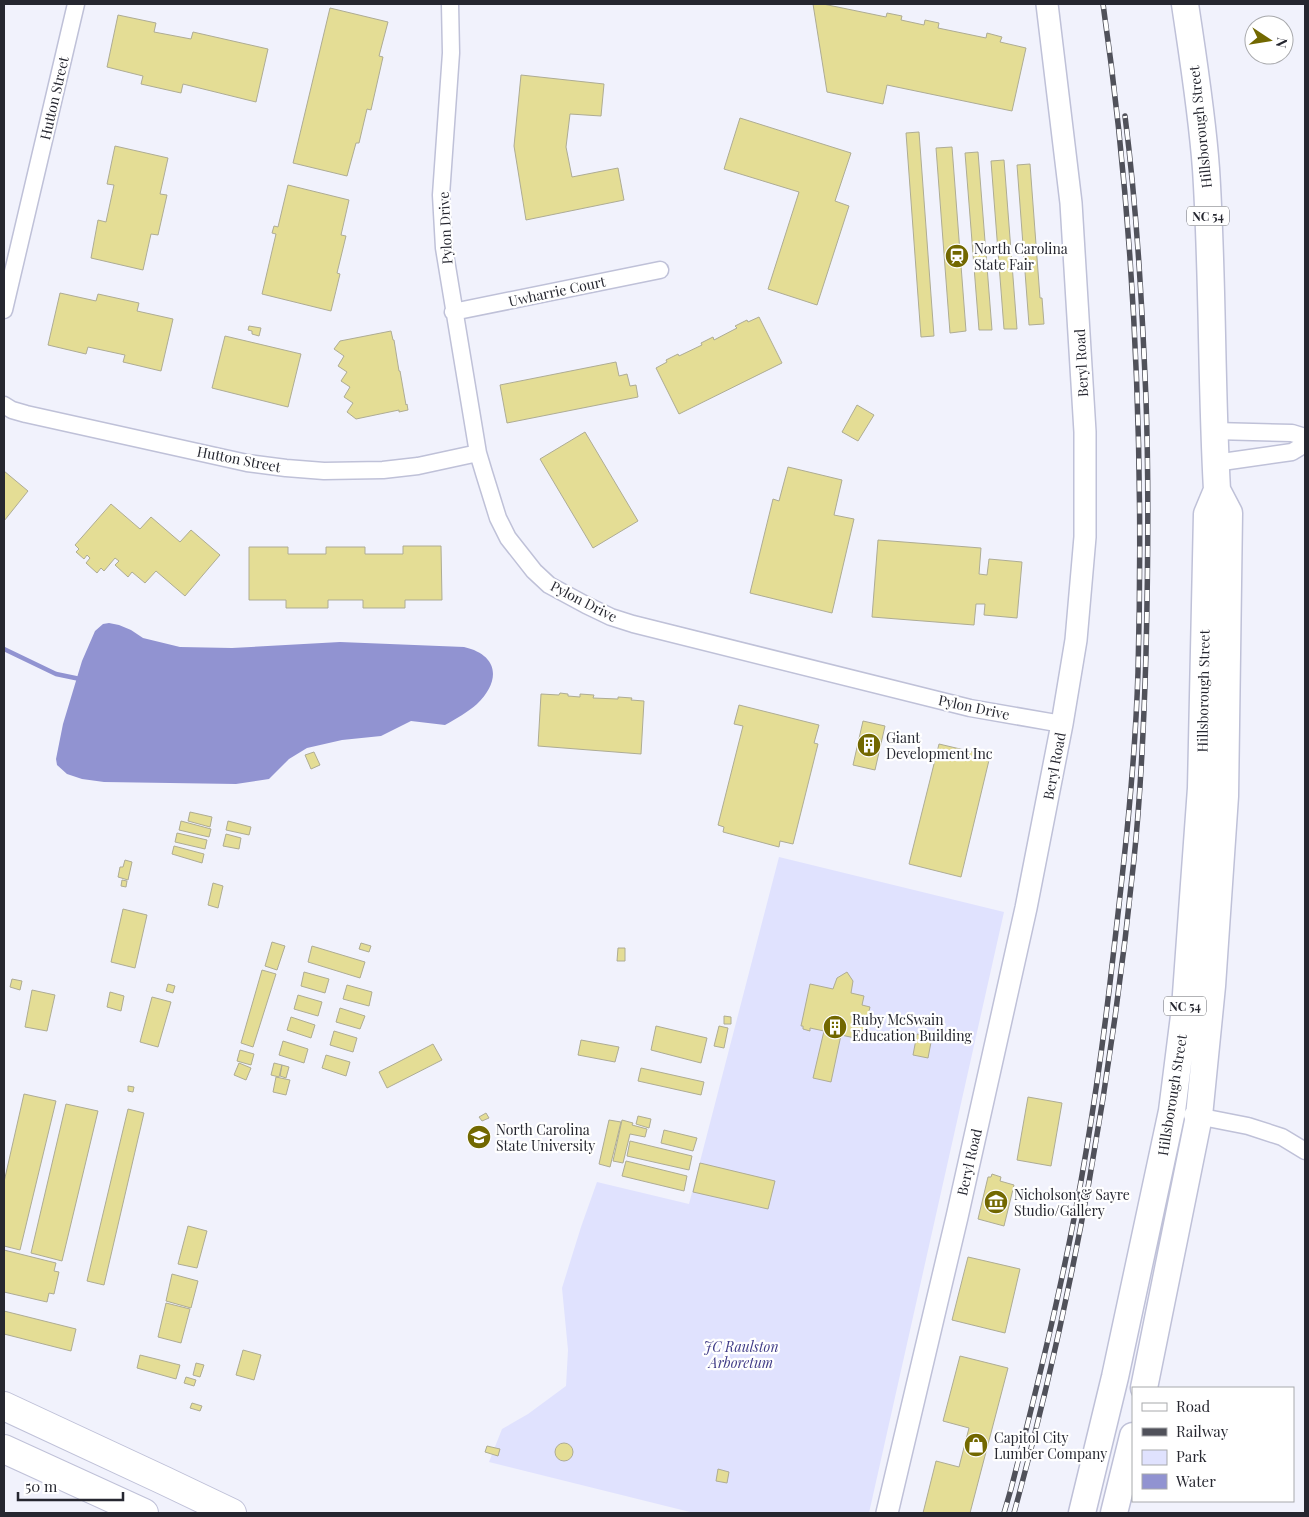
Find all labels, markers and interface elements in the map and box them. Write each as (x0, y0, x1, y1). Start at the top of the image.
north arrow (1244, 15, 1294, 65)
text: N (1272, 36, 1293, 50)
street label: Hutton Street (35, 53, 73, 142)
street label: Hillsborough Street (1184, 64, 1216, 189)
street label: Pylon Drive (434, 191, 456, 265)
road number: NC 54 (1187, 207, 1229, 226)
place label: North Carolina State Fair (974, 239, 1068, 274)
station icon: North Carolina State Fair (944, 243, 970, 269)
street label: Uwharrie Court (507, 271, 608, 311)
street label: Beryl Road (1070, 329, 1092, 397)
street label: Hutton Street (195, 442, 284, 477)
street label: Pylon Drive (547, 576, 621, 626)
street label: Hillsborough Street (1192, 628, 1214, 753)
street label: Pylon Drive (937, 690, 1011, 724)
place label: Giant Development Inc (886, 728, 993, 763)
street label: Beryl Road (1038, 731, 1070, 801)
building icon: Giant Development Inc (856, 732, 882, 758)
road number: NC 54 (1164, 996, 1206, 1016)
place label: Ruby McSwain Education Building (852, 1010, 972, 1045)
building icon: Ruby McSwain Education Building (822, 1014, 848, 1040)
street label: Hillsborough Street (1153, 1032, 1191, 1157)
place label: North Carolina State University (496, 1120, 595, 1155)
school or university icon: North Carolina State University (466, 1124, 492, 1150)
street label: Beryl Road (952, 1127, 986, 1197)
place label: Nicholson & Sayre Studio/Gallery (1014, 1185, 1130, 1220)
museum icon: Nicholson & Sayre Studio/Gallery (983, 1189, 1009, 1215)
park label: JC Raulston Arboretum (703, 1337, 779, 1372)
legend (1132, 1387, 1294, 1502)
text: Road (1176, 1396, 1210, 1416)
text: Railway (1176, 1421, 1229, 1441)
place label: Capitol City Lumber Company (994, 1428, 1107, 1463)
shop icon: Capitol City Lumber Company (963, 1432, 989, 1458)
text: Park (1176, 1446, 1208, 1466)
scale bar (18, 1470, 122, 1502)
text: Water (1175, 1471, 1216, 1491)
text: 50 m (25, 1476, 58, 1496)

